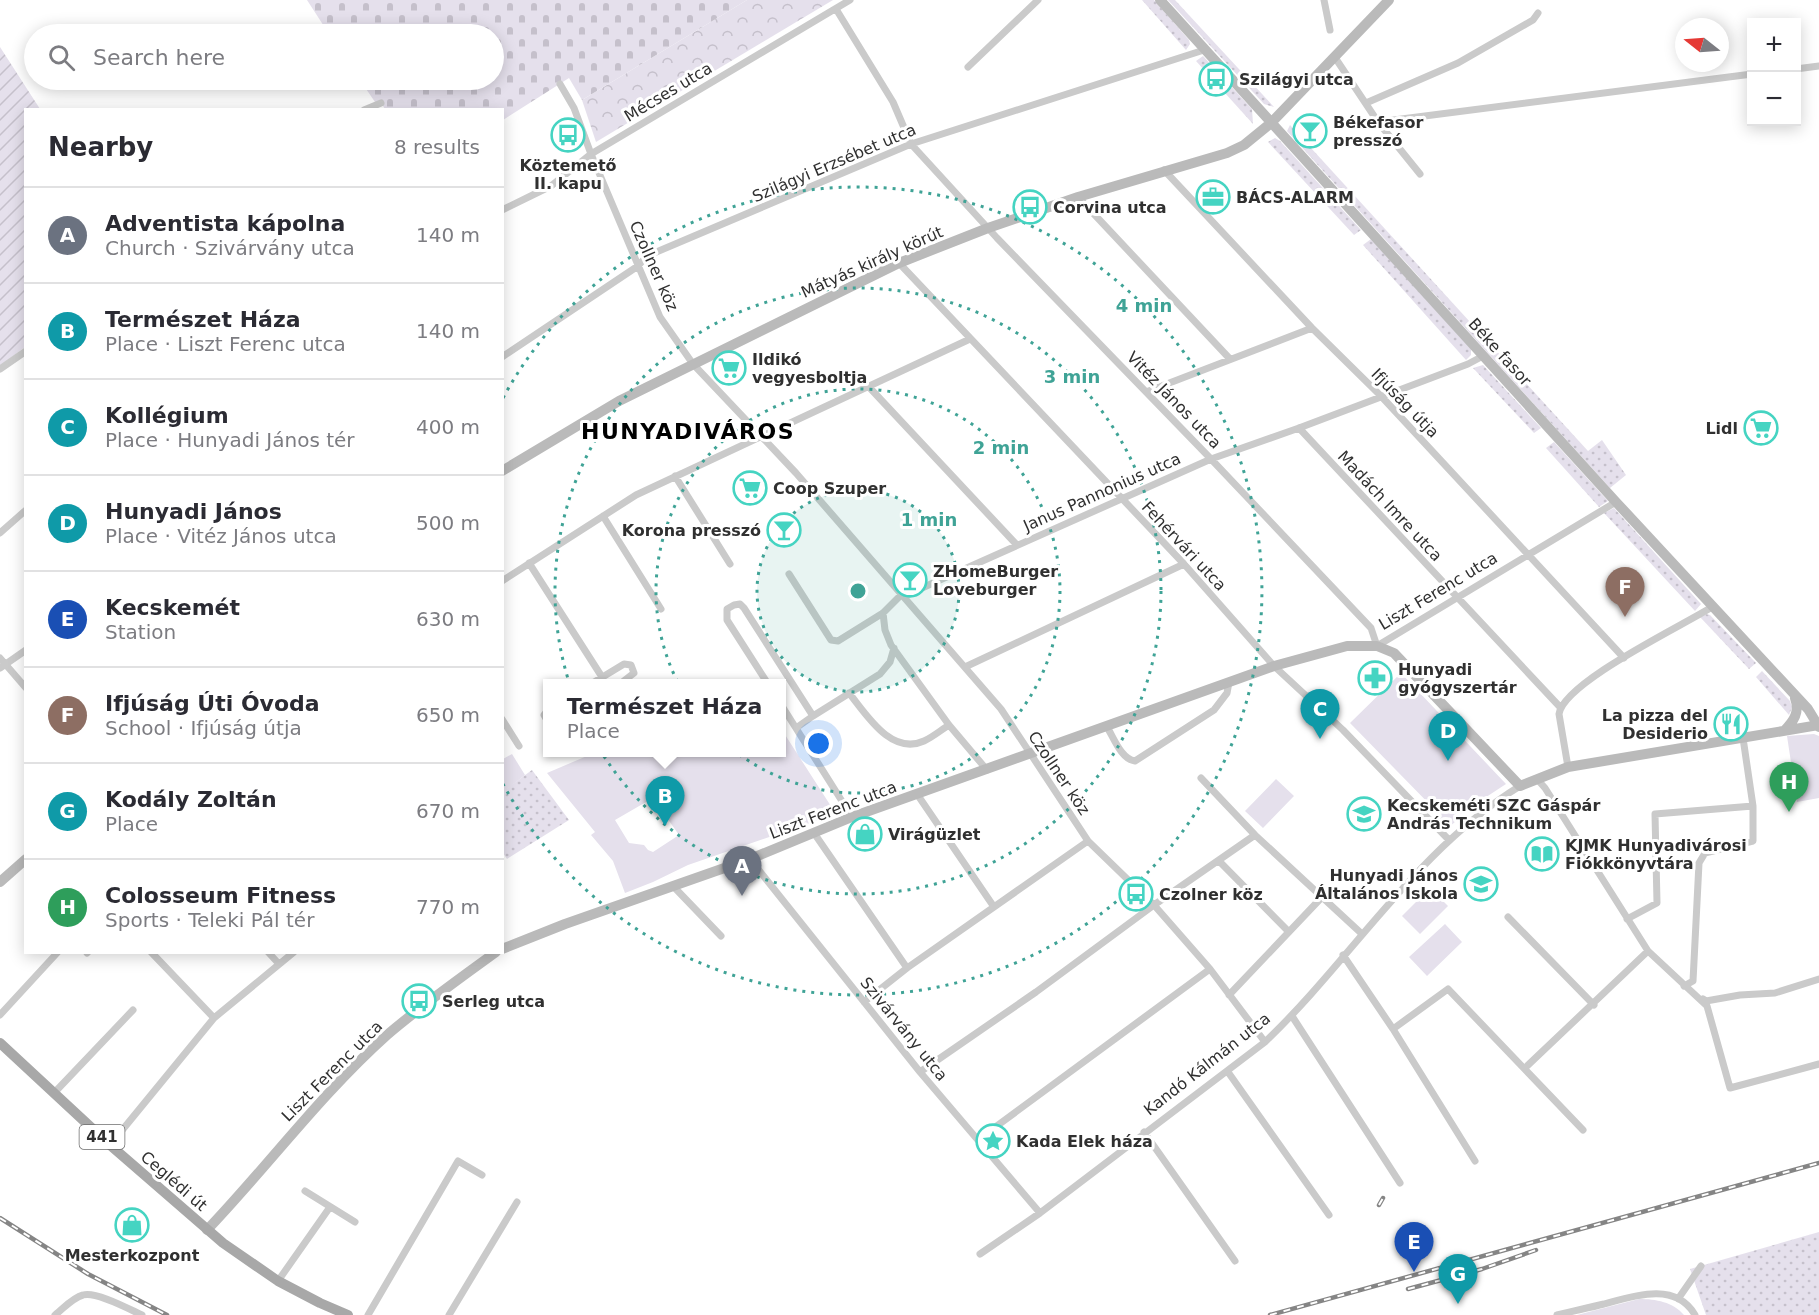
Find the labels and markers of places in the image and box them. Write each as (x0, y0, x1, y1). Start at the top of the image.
bus stop icon: Szilágyi utca (1198, 61, 1234, 97)
place label: Szilágyi utca (1239, 70, 1354, 89)
bar icon: Békefasor presszó (1292, 113, 1328, 149)
place label: Békefasor presszó (1333, 113, 1423, 150)
bus stop icon: Köztemető II. kapu (550, 117, 586, 153)
place label: Köztemető II. kapu (519, 156, 617, 193)
office icon: BÁCS-ALARM (1195, 179, 1231, 215)
place label: BÁCS-ALARM (1236, 188, 1354, 207)
bus stop icon: Corvina utca (1012, 189, 1048, 225)
place label: Corvina utca (1053, 198, 1167, 217)
supermarket icon: Ildikó vegyesboltja (711, 350, 747, 386)
place label: Ildikó vegyesboltja (752, 350, 867, 387)
supermarket icon: Lidl (1743, 410, 1779, 446)
place label: Lidl (1705, 419, 1738, 438)
supermarket icon: Coop Szuper (732, 470, 768, 506)
place label: Coop Szuper (773, 479, 886, 498)
bar icon: Korona presszó (766, 512, 802, 548)
place label: Korona presszó (622, 521, 761, 540)
bar icon: ZHomeBurger Loveburger (892, 562, 928, 598)
place label: ZHomeBurger Loveburger (933, 562, 1058, 599)
pin: F (1606, 568, 1644, 617)
centre of rings (848, 581, 868, 601)
pharmacy icon: Hunyadi gyógyszertár (1357, 660, 1393, 696)
place label: Hunyadi gyógyszertár (1398, 660, 1517, 697)
pin: C (1300, 690, 1340, 739)
place label: La pizza del Desiderio (1602, 706, 1708, 743)
restaurant icon: La pizza del Desiderio (1713, 706, 1749, 742)
pin: D (1428, 712, 1468, 761)
pin: H (1770, 762, 1808, 812)
pin: B (646, 776, 684, 826)
school or university icon: Kecskeméti SZC Gáspár András Technikum (1346, 796, 1382, 832)
place label: Kecskeméti SZC Gáspár András Technikum (1387, 796, 1600, 833)
shop icon: Virágüzlet (847, 816, 883, 852)
place label: Virágüzlet (888, 825, 981, 844)
library icon: KJMK Hunyadivárosi Fiókkönyvtára (1524, 836, 1560, 872)
place label: KJMK Hunyadivárosi Fiókkönyvtára (1565, 836, 1747, 873)
pin: A (722, 846, 762, 896)
place label: Hunyadi János Általános Iskola (1315, 866, 1458, 903)
school or university icon: Hunyadi János Általános Iskola (1463, 866, 1499, 902)
bus stop icon: Czolner köz (1118, 876, 1154, 912)
place label: Czolner köz (1159, 885, 1263, 904)
bus stop icon: Serleg utca (401, 983, 437, 1019)
place label: Serleg utca (442, 992, 545, 1011)
place icon: Kada Elek háza (975, 1123, 1011, 1159)
place label: Kada Elek háza (1016, 1132, 1153, 1151)
shop icon: Mesterkozpont (114, 1207, 150, 1243)
pin: E (1394, 1222, 1434, 1272)
place label: Mesterkozpont (65, 1246, 200, 1265)
pin: G (1438, 1254, 1478, 1304)

